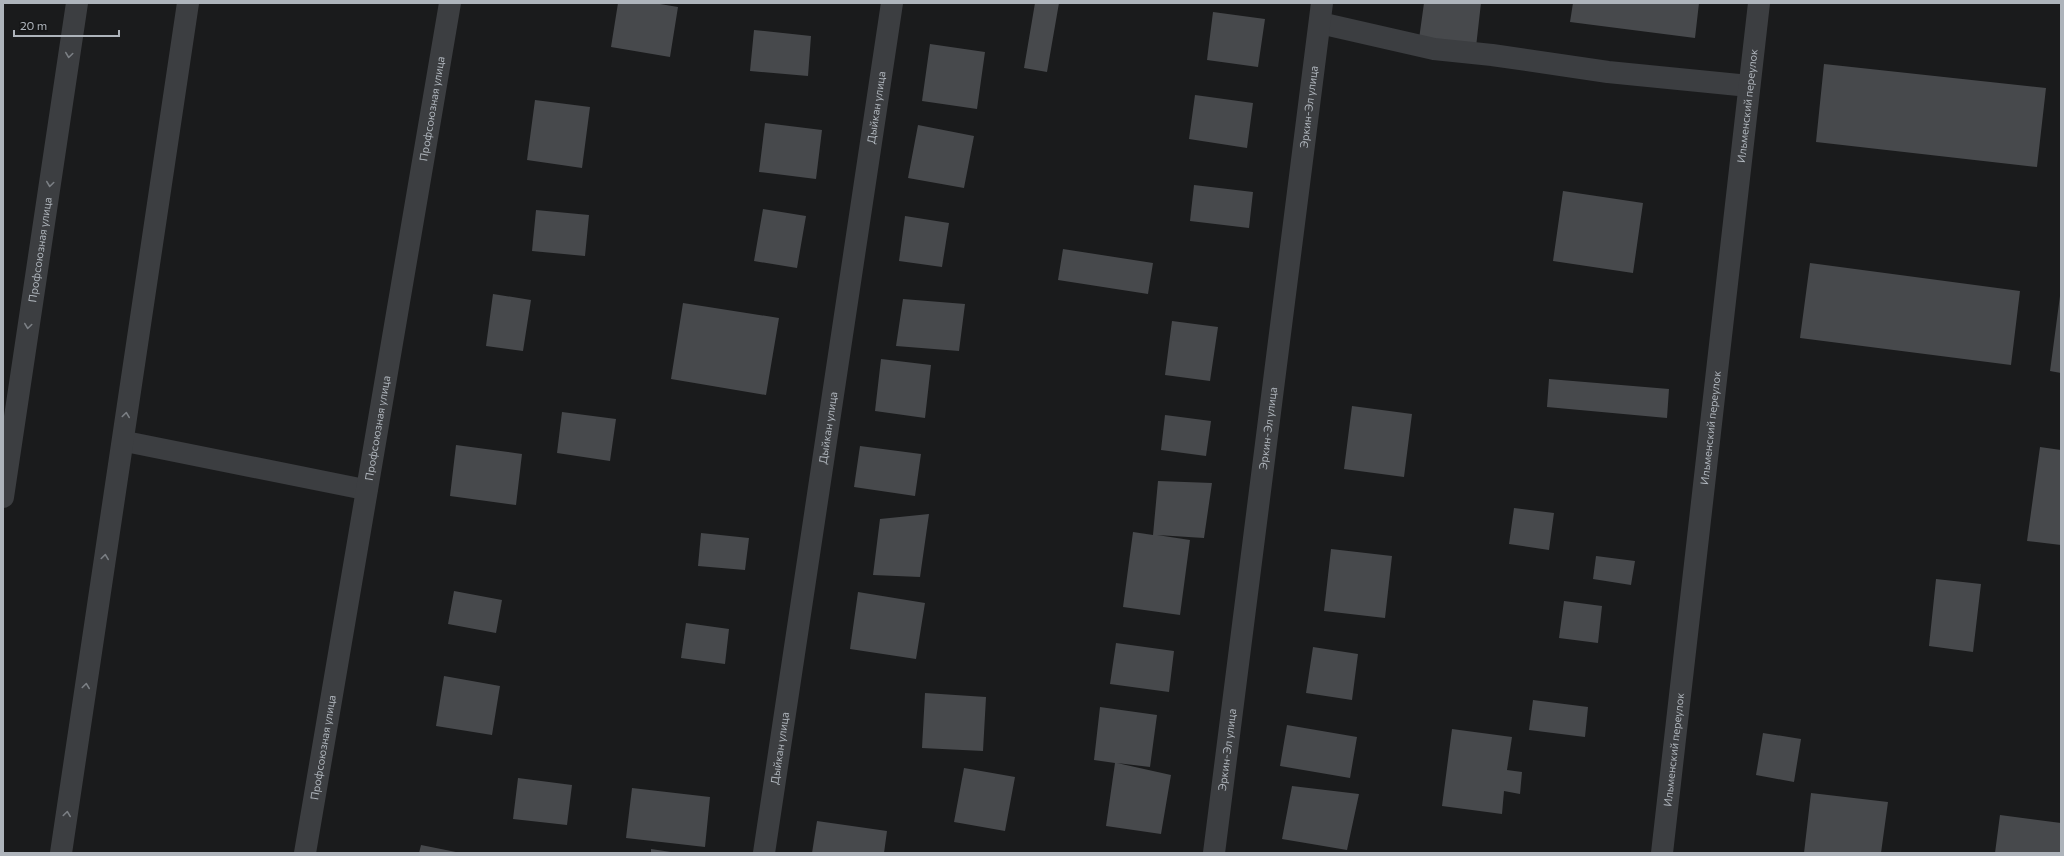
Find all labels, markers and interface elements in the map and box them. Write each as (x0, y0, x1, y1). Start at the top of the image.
scale bar (14, 12, 119, 38)
text: 20 m (20, 18, 47, 32)
street label: Ильменский переулок (1734, 48, 1760, 163)
one-way arrow (65, 52, 74, 58)
street label: Профсоюзная улица (416, 55, 447, 162)
street label: Эркин-Эл улица (1297, 65, 1320, 149)
street label: Дыйкан улица (864, 70, 888, 144)
one-way arrow (46, 181, 55, 187)
street label: Профсоюзная улица (25, 196, 54, 303)
one-way arrow (24, 323, 33, 330)
street label: Ильменский переулок (1697, 370, 1723, 485)
street label: Профсоюзная улица (362, 375, 392, 482)
street label: Эркин-Эл улица (1256, 386, 1279, 470)
street label: Дыйкан улица (816, 391, 839, 465)
one-way arrow (121, 412, 130, 418)
one-way arrow (100, 554, 109, 560)
one-way arrow (81, 683, 90, 689)
street label: Ильменский переулок (1660, 692, 1686, 807)
street label: Профсоюзная улица (307, 694, 338, 801)
street label: Эркин-Эл улица (1215, 708, 1238, 792)
street label: Дыйкан улица (767, 711, 791, 785)
one-way arrow (62, 811, 71, 817)

